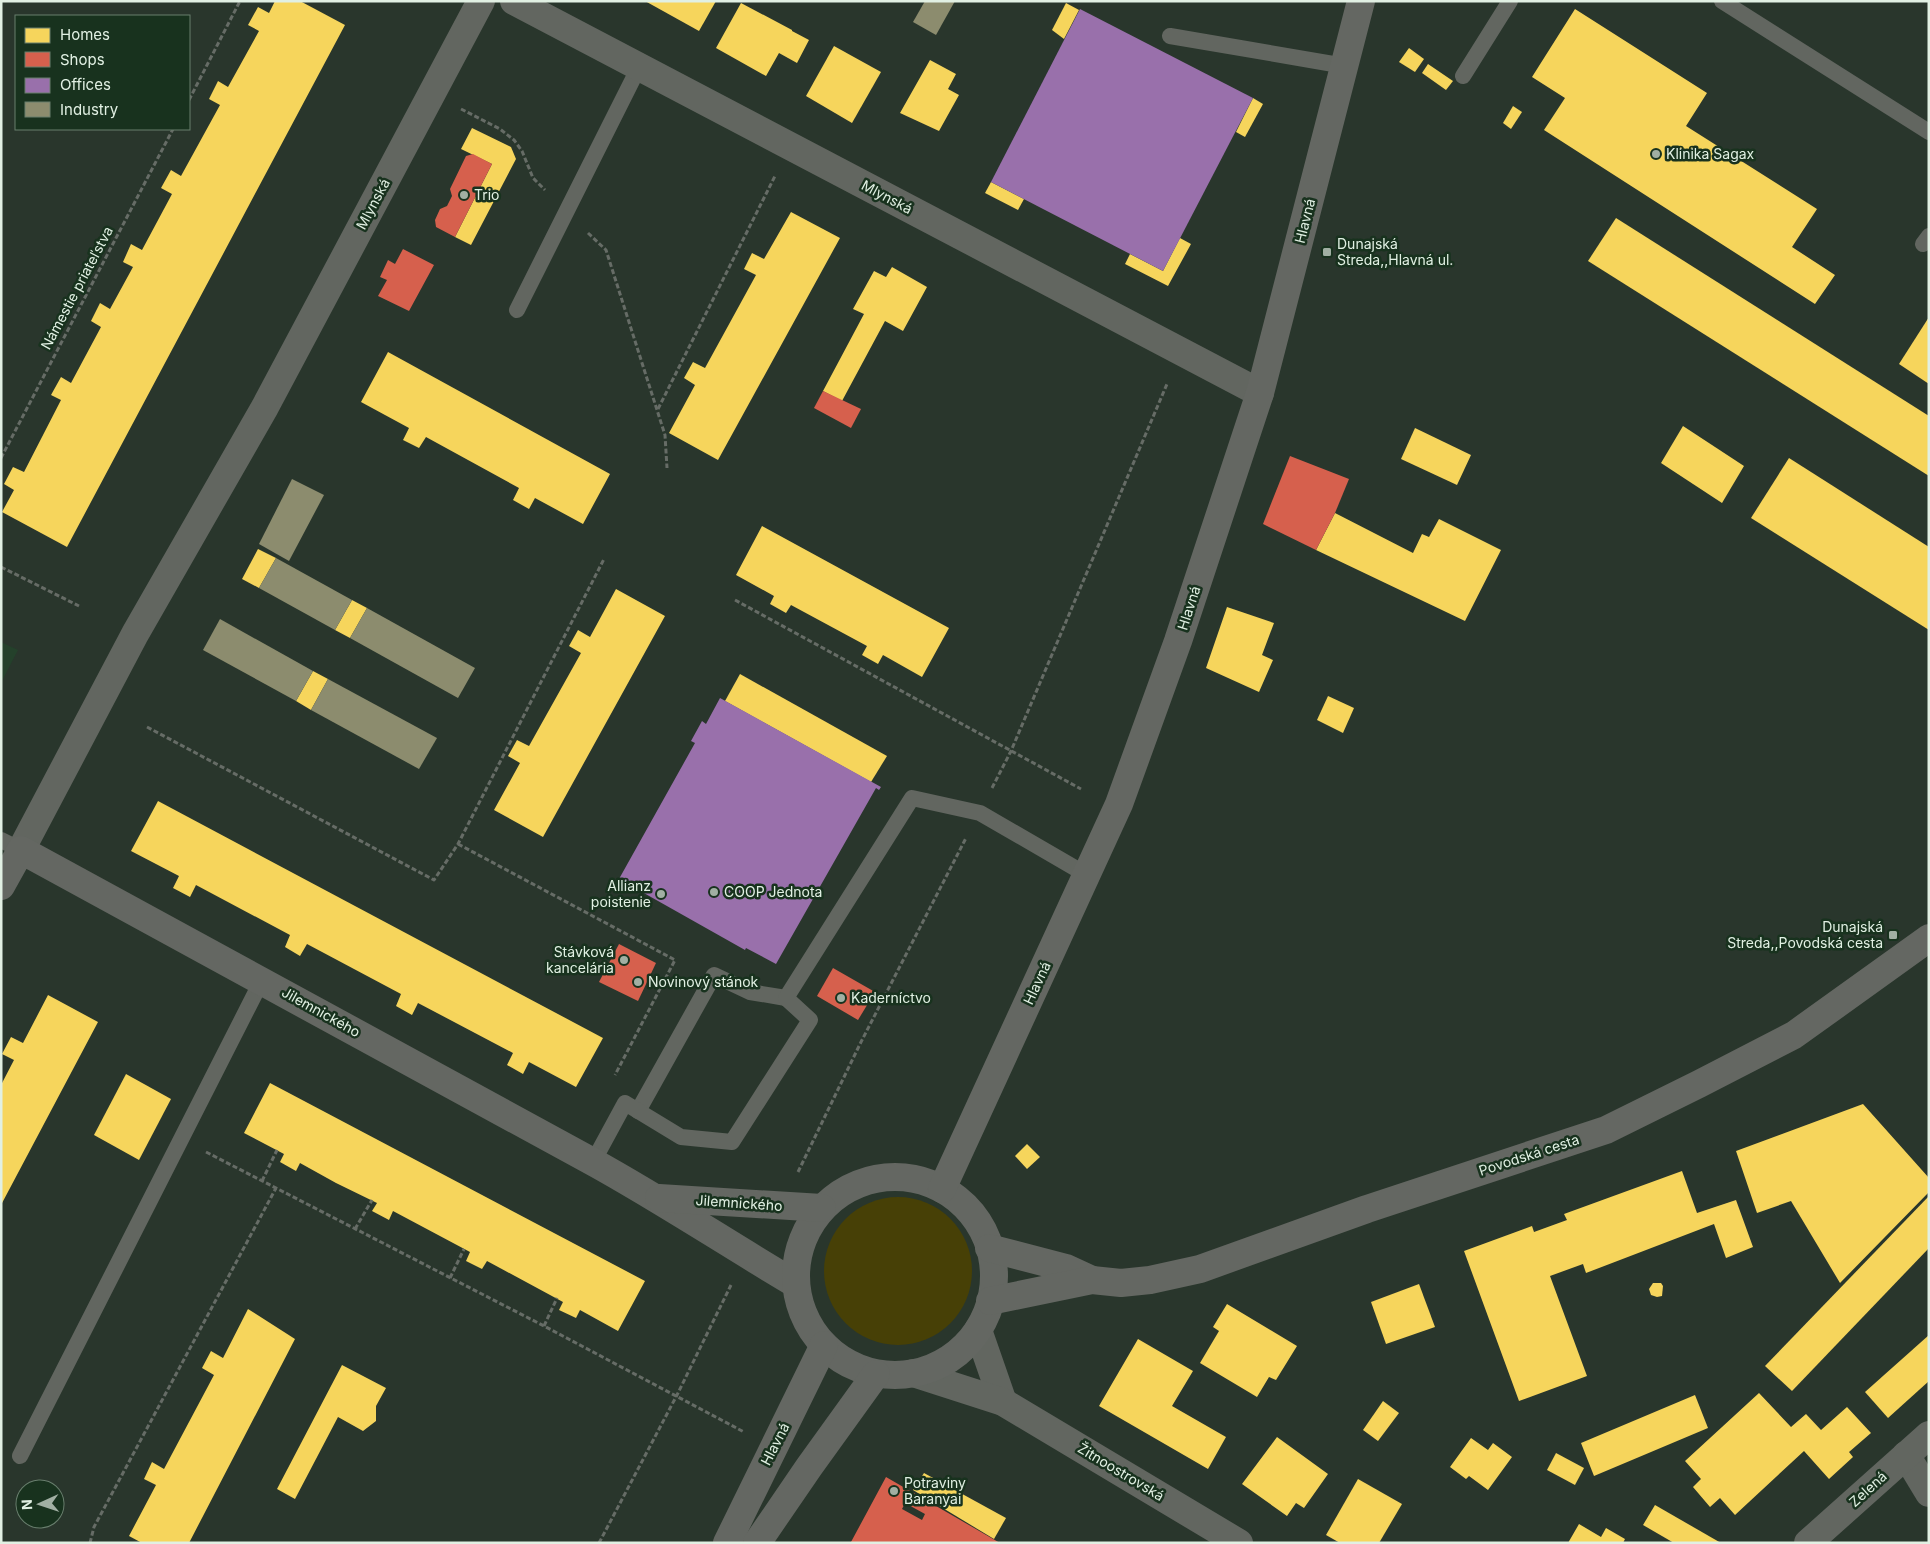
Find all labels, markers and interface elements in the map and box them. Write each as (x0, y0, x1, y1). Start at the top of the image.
legend (15, 15, 190, 130)
text: Homes (60, 25, 110, 44)
text: Shops (60, 50, 105, 69)
text: Offices (60, 75, 111, 94)
text: Industry (60, 100, 119, 119)
place label: Klinika Sagax (1666, 145, 1755, 162)
marker: Klinika Sagax (1650, 148, 1662, 160)
street label: Mlynská (352, 175, 393, 232)
street label: Mlynská (859, 176, 916, 217)
place label: Trio (474, 186, 500, 203)
marker: Trio (458, 189, 470, 201)
street label: Hlavná (1291, 197, 1318, 245)
street label: Námestie priateľstva (37, 223, 116, 352)
place label: Dunajská Streda,,Hlavná ul. (1337, 235, 1453, 268)
marker: Dunajská Streda,,Hlavná ul. (1321, 246, 1333, 258)
street label: Hlavná (1173, 584, 1204, 632)
place label: Allianz poistenie (591, 877, 651, 910)
place label: COOP Jednota (724, 883, 822, 900)
marker: COOP Jednota (708, 886, 720, 898)
marker: Allianz poistenie (655, 888, 667, 900)
place label: Dunajská Streda,,Povodská cesta (1727, 918, 1883, 951)
marker: Dunajská Streda,,Povodská cesta (1887, 929, 1899, 941)
place label: Stávková kancelária (546, 943, 614, 976)
marker: Stávková kancelária (618, 954, 630, 966)
street label: Hlavná (1019, 959, 1054, 1007)
place label: Novinový stánok (648, 973, 759, 990)
marker: Novinový stánok (632, 976, 644, 988)
street label: Jilemnického (279, 983, 363, 1040)
place label: Kaderníctvo (851, 989, 931, 1006)
marker: Kaderníctvo (835, 992, 847, 1004)
street label: Povodská cesta (1477, 1130, 1581, 1179)
street label: Jilemnického (695, 1191, 783, 1214)
street label: Hlavná (757, 1420, 792, 1468)
street label: Žitnoostrovská (1075, 1439, 1168, 1504)
street label: Zelená (1845, 1467, 1890, 1510)
place label: Potraviny Baranyai (904, 1474, 966, 1507)
north arrow (15, 1479, 65, 1529)
marker: Potraviny Baranyai (888, 1485, 900, 1497)
text: N (18, 1499, 35, 1510)

